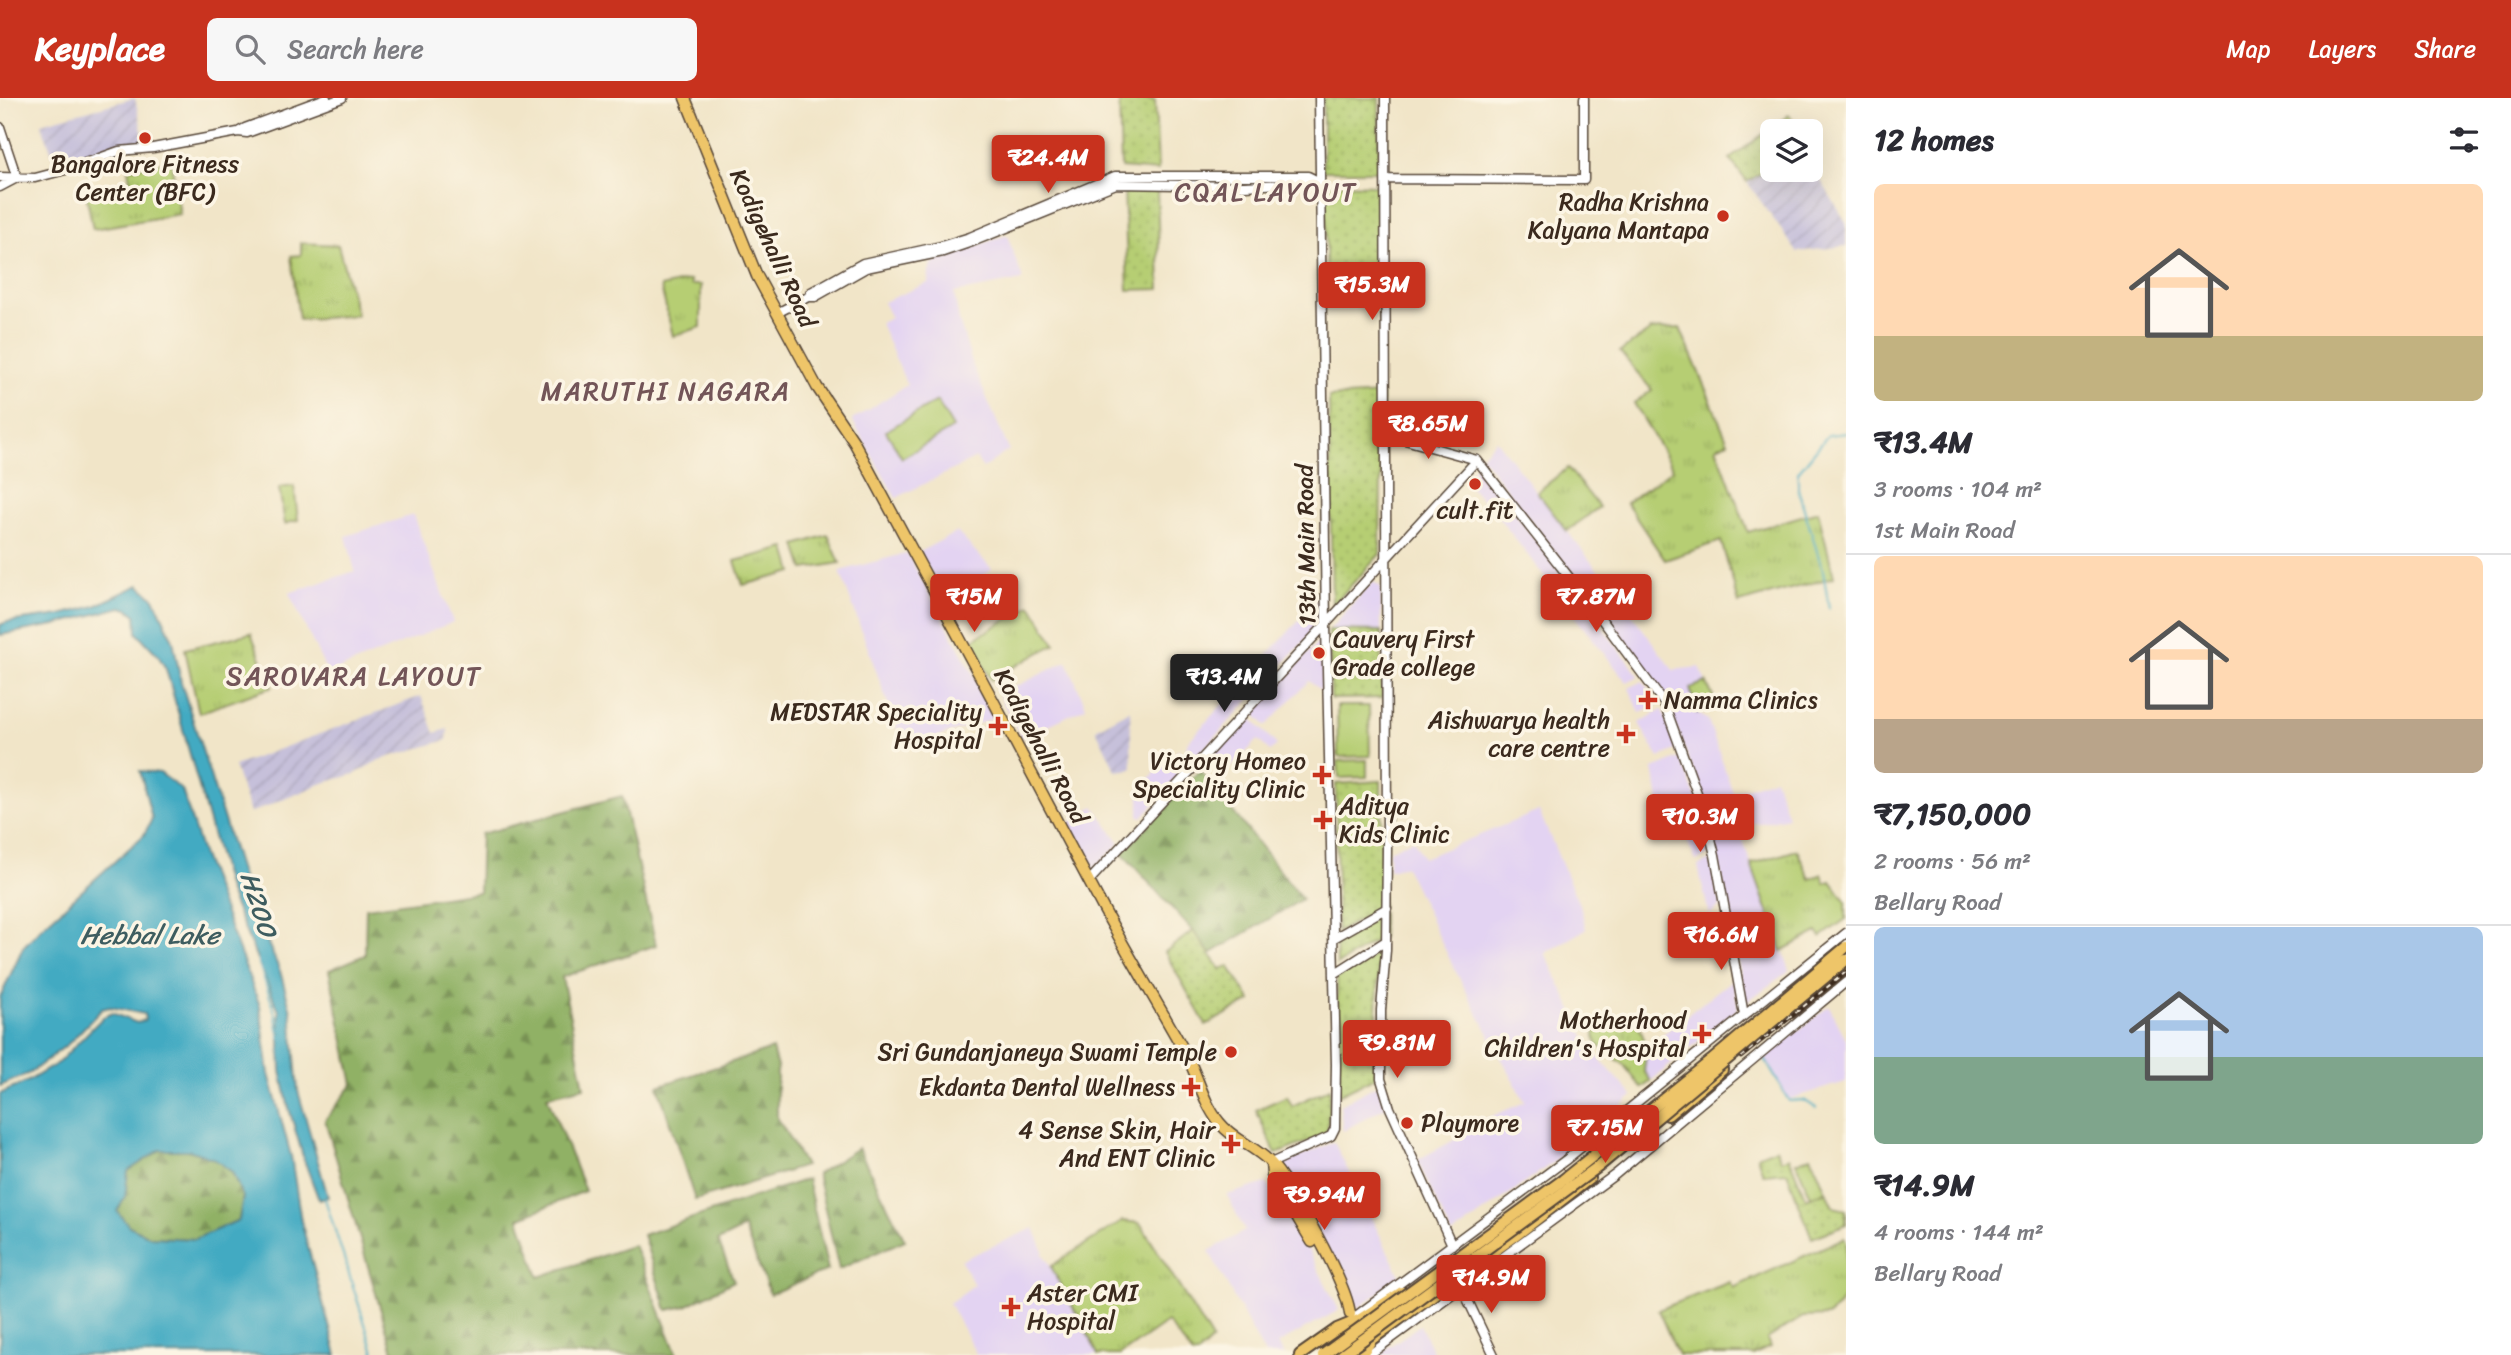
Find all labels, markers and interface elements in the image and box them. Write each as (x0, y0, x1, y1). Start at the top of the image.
search box (207, 18, 697, 81)
text: Keyplace (35, 20, 165, 78)
text: Search here (287, 26, 424, 72)
text: Map (2226, 28, 2271, 70)
text: Layers (2309, 28, 2376, 70)
text: Share (2414, 28, 2476, 70)
icon: search (231, 30, 269, 68)
text: 12 homes (1874, 113, 1994, 167)
map controls (1760, 119, 1823, 182)
button: layers (1760, 119, 1823, 182)
icon: filters (2445, 121, 2483, 159)
marker: Bangalore Fitness Center (BFC) (137, 130, 153, 146)
pin: ₹24.4M (991, 136, 1105, 195)
text: ₹24.4M (1008, 137, 1088, 178)
place label: Bangalore Fitness Center (BFC) (51, 143, 239, 213)
street label: Kodigehalli Road (718, 161, 829, 336)
district label: CQAL LAYOUT (1175, 169, 1357, 215)
place label: Radha Krishna Kalyana Mantapa (1528, 181, 1709, 251)
marker: Radha Krishna Kalyana Mantapa (1715, 208, 1731, 224)
icon: home (2116, 230, 2242, 356)
pin: ₹15.3M (1315, 262, 1429, 322)
text: ₹15.3M (1334, 264, 1410, 305)
district label: MARUTHI NAGARA (541, 368, 791, 414)
pin: ₹8.65M (1371, 402, 1485, 461)
text: ₹8.65M (1388, 403, 1468, 444)
text: ₹13.4M (1874, 415, 1972, 469)
street label: 13th Main Road (1284, 462, 1328, 626)
text: 3 rooms · 104 m² (1874, 469, 2042, 510)
marker: cult.fit (1467, 476, 1483, 492)
place label: cult.fit (1437, 489, 1513, 531)
text: 1st Main Road (1874, 510, 2015, 551)
pin: ₹15M (933, 574, 1015, 634)
pin: ₹7.87M (1539, 574, 1653, 634)
text: ₹15M (946, 576, 1002, 617)
text: ₹7.87M (1557, 576, 1635, 617)
icon: home (2116, 602, 2242, 728)
place label: Cauvery First Grade college (1333, 618, 1476, 688)
marker: Cauvery First Grade college (1311, 645, 1327, 661)
district label: SAROVARA LAYOUT (226, 653, 482, 699)
pin: ₹13.4M (1167, 654, 1281, 714)
text: ₹13.4M (1186, 656, 1262, 697)
street label: Kodigehalli Road (982, 660, 1101, 833)
place label: Namma Clinics (1664, 679, 1818, 721)
marker: Namma Clinics (1638, 690, 1658, 710)
place label: MEDSTAR Speciality Hospital (770, 691, 983, 761)
place label: Aishwarya health care centre (1427, 699, 1610, 769)
marker: MEDSTAR Speciality Hospital (988, 716, 1008, 736)
marker: Aishwarya health care centre (1616, 724, 1636, 744)
place label: Victory Homeo Speciality Clinic (1133, 740, 1306, 810)
marker: Victory Homeo Speciality Clinic (1312, 765, 1332, 785)
place label: Aditya Kids Clinic (1338, 785, 1450, 855)
text: ₹7,150,000 (1874, 787, 2031, 841)
pin: ₹10.3M (1643, 794, 1757, 854)
text: ₹10.3M (1662, 796, 1738, 837)
marker: Aditya Kids Clinic (1313, 810, 1333, 830)
text: 2 rooms · 56 m² (1874, 841, 2031, 882)
water label: H200 (227, 865, 292, 945)
text: Bellary Road (1874, 882, 2001, 923)
water label: Hebbal Lake (80, 912, 222, 958)
pin: ₹16.6M (1664, 912, 1778, 972)
text: ₹16.6M (1684, 914, 1758, 955)
icon: home (2116, 973, 2242, 1099)
place label: Motherhood Children's Hospital (1484, 999, 1687, 1069)
pin: ₹9.81M (1340, 1020, 1454, 1080)
text: ₹9.81M (1359, 1022, 1435, 1063)
marker: Motherhood Children's Hospital (1692, 1024, 1712, 1044)
place label: Sri Gundanjaneya Swami Temple (877, 1031, 1217, 1073)
marker: Sri Gundanjaneya Swami Temple (1223, 1044, 1239, 1060)
place label: Ekdanta Dental Wellness (919, 1066, 1175, 1108)
marker: Ekdanta Dental Wellness (1181, 1077, 1201, 1097)
place label: Playmore (1421, 1102, 1519, 1144)
pin: ₹7.15M (1548, 1105, 1662, 1165)
text: ₹7.15M (1567, 1107, 1643, 1148)
place label: 4 Sense Skin, Hair And ENT Clinic (1018, 1109, 1217, 1179)
marker: Playmore (1399, 1115, 1415, 1131)
marker: 4 Sense Skin, Hair And ENT Clinic (1221, 1134, 1241, 1154)
text: ₹14.9M (1874, 1158, 1974, 1212)
pin: ₹9.94M (1267, 1172, 1381, 1232)
text: ₹9.94M (1283, 1174, 1365, 1215)
text: 4 rooms · 144 m² (1874, 1212, 2044, 1253)
text: Bellary Road (1874, 1253, 2001, 1294)
pin: ₹14.9M (1434, 1256, 1548, 1315)
text: ₹14.9M (1453, 1257, 1529, 1298)
place label: Aster CMI Hospital (1026, 1272, 1139, 1342)
marker: Aster CMI Hospital (1001, 1297, 1021, 1317)

